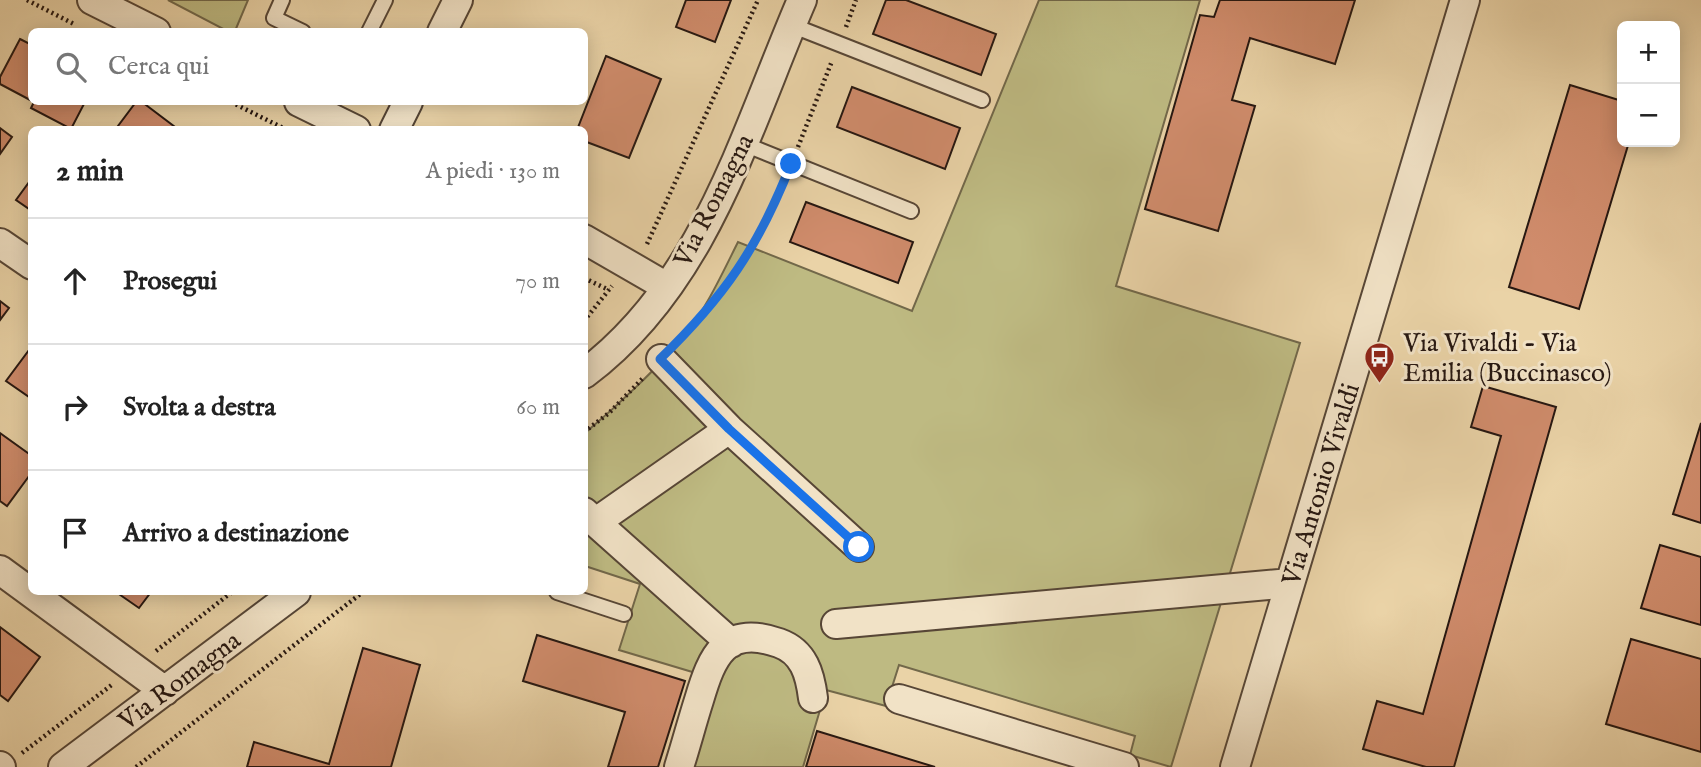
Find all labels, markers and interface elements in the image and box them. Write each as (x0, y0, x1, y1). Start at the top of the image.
map controls (1617, 21, 1680, 147)
button: + (1617, 21, 1680, 84)
search box (28, 28, 588, 105)
icon: search (52, 48, 90, 86)
text: Cerca qui (108, 50, 209, 83)
button: − (1617, 84, 1680, 147)
street label: Via Romagna (666, 128, 762, 274)
route end (775, 148, 806, 179)
text: 2 min (56, 153, 124, 191)
text: A piedi · 130 m (426, 157, 560, 186)
icon: ahead (56, 262, 94, 300)
text: Prosegui (123, 265, 217, 298)
text: 70 m (515, 267, 560, 296)
place label: Via Vivaldi - Via Emilia (Buccinasco) (1402, 327, 1612, 390)
bus stop icon: Via Vivaldi - Via Emilia (Buccinasco) (1363, 340, 1397, 384)
street label: Via Antonio Vivaldi (1275, 379, 1368, 590)
icon: right (56, 388, 94, 426)
text: Svolta a destra (123, 391, 276, 424)
text: 60 m (516, 393, 560, 422)
icon: arrive (56, 514, 94, 552)
text: Arrivo a destinazione (123, 517, 349, 550)
route start (843, 531, 874, 562)
street label: Via Romagna (111, 624, 248, 739)

